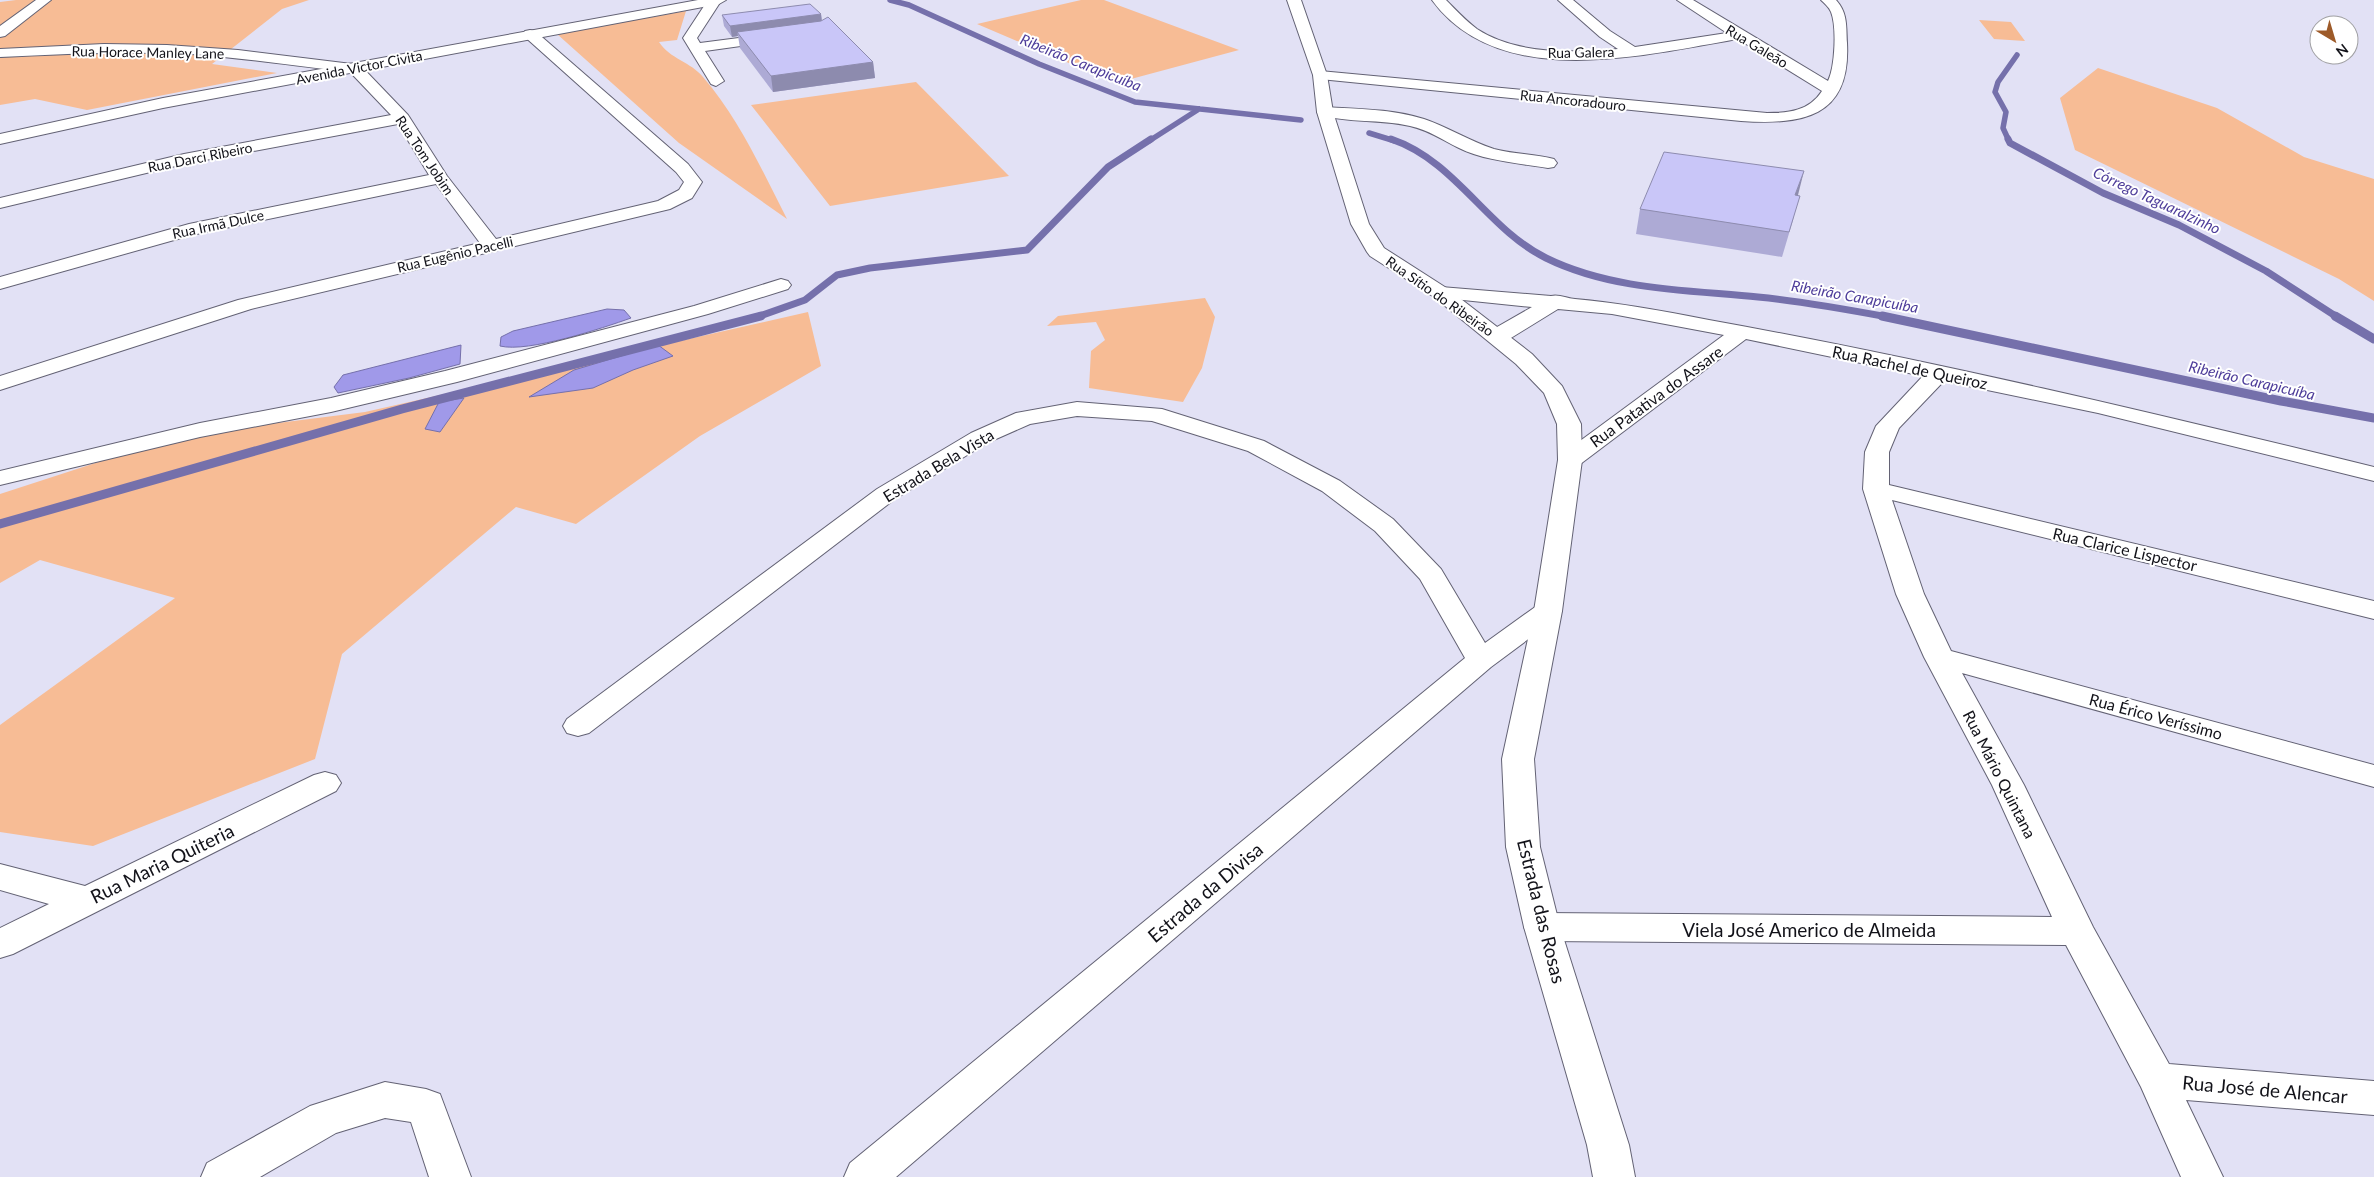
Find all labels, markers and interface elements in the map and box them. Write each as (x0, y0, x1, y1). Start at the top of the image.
north arrow (2309, 15, 2359, 65)
street label: Rua Galeão (1723, 21, 1791, 71)
water label: Ribeirão Carapicuíba (1018, 30, 1144, 95)
text: N (2333, 41, 2352, 61)
street label: Rua Horace Manley Lane (72, 42, 224, 62)
street label: Rua Galera (1548, 43, 1614, 61)
street label: Avenida Victor Civita (294, 46, 424, 88)
street label: Rua Ancoradouro (1519, 86, 1627, 114)
street label: Rua Tom Jobim (392, 112, 458, 198)
street label: Rua Darci Ribeiro (146, 139, 254, 175)
water label: Córrego Taguaralzinho (2091, 163, 2224, 237)
street label: Rua Irmã Dulce (171, 206, 265, 242)
street label: Rua Eugênio Pacelli (395, 232, 515, 276)
street label: Rua Sítio do Ribeirão (1383, 252, 1497, 340)
water label: Ribeirão Carapicuíba (1790, 276, 1920, 316)
street label: Rua Patativa do Assare (1586, 341, 1726, 451)
street label: Rua Rachel de Queiroz (1831, 341, 1989, 393)
water label: Ribeirão Carapicuíba (2187, 357, 2317, 403)
street label: Estrada Bela Vista (879, 425, 997, 505)
street label: Rua Clarice Lispector (2051, 523, 2199, 575)
street label: Rua Érico Veríssimo (2087, 689, 2225, 743)
street label: Rua Mário Quintana (1960, 707, 2040, 841)
street label: Rua Maria Quiteria (86, 818, 238, 908)
street label: Estrada das Rosas (1513, 836, 1571, 986)
street label: Estrada da Divisa (1143, 837, 1267, 947)
street label: Viela José Americo de Almeida (1682, 918, 1936, 941)
street label: Rua José de Alencar (2181, 1070, 2349, 1108)

